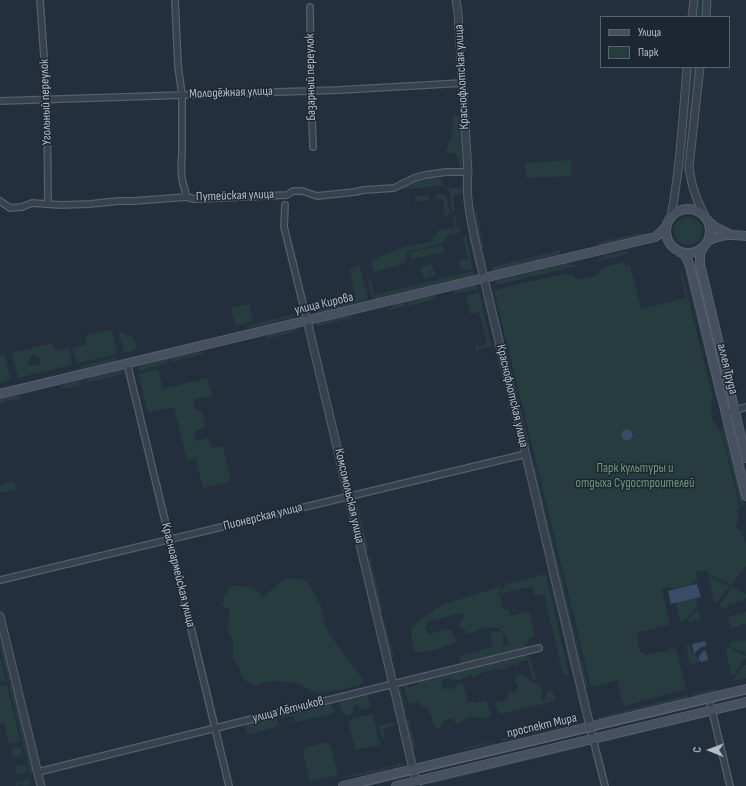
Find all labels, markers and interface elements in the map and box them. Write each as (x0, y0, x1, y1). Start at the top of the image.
legend (600, 16, 730, 68)
street label: Краснофлотская улица (451, 24, 473, 130)
text: Улица (638, 25, 661, 40)
street label: Базарный переулок (302, 33, 320, 121)
text: Парк (638, 45, 658, 60)
street label: Угольный переулок (37, 59, 55, 145)
street label: Молодёжная улица (189, 84, 273, 102)
street label: Путейская улица (196, 187, 274, 205)
street label: улица Кирова (293, 290, 355, 318)
street label: аллея Труда (713, 342, 741, 396)
street label: Краснофлотская улица (493, 343, 531, 449)
street label: Комсомольская улица (331, 447, 367, 545)
park label: Парк культуры и отдыха Судостроителей (576, 461, 694, 492)
street label: Пионерская улица (222, 500, 304, 534)
street label: Красноармейская улица (157, 521, 199, 629)
street label: улица Лётчиков (251, 694, 325, 726)
street label: проспект Мира (506, 710, 578, 742)
north arrow (690, 730, 730, 770)
text: С (691, 747, 704, 753)

